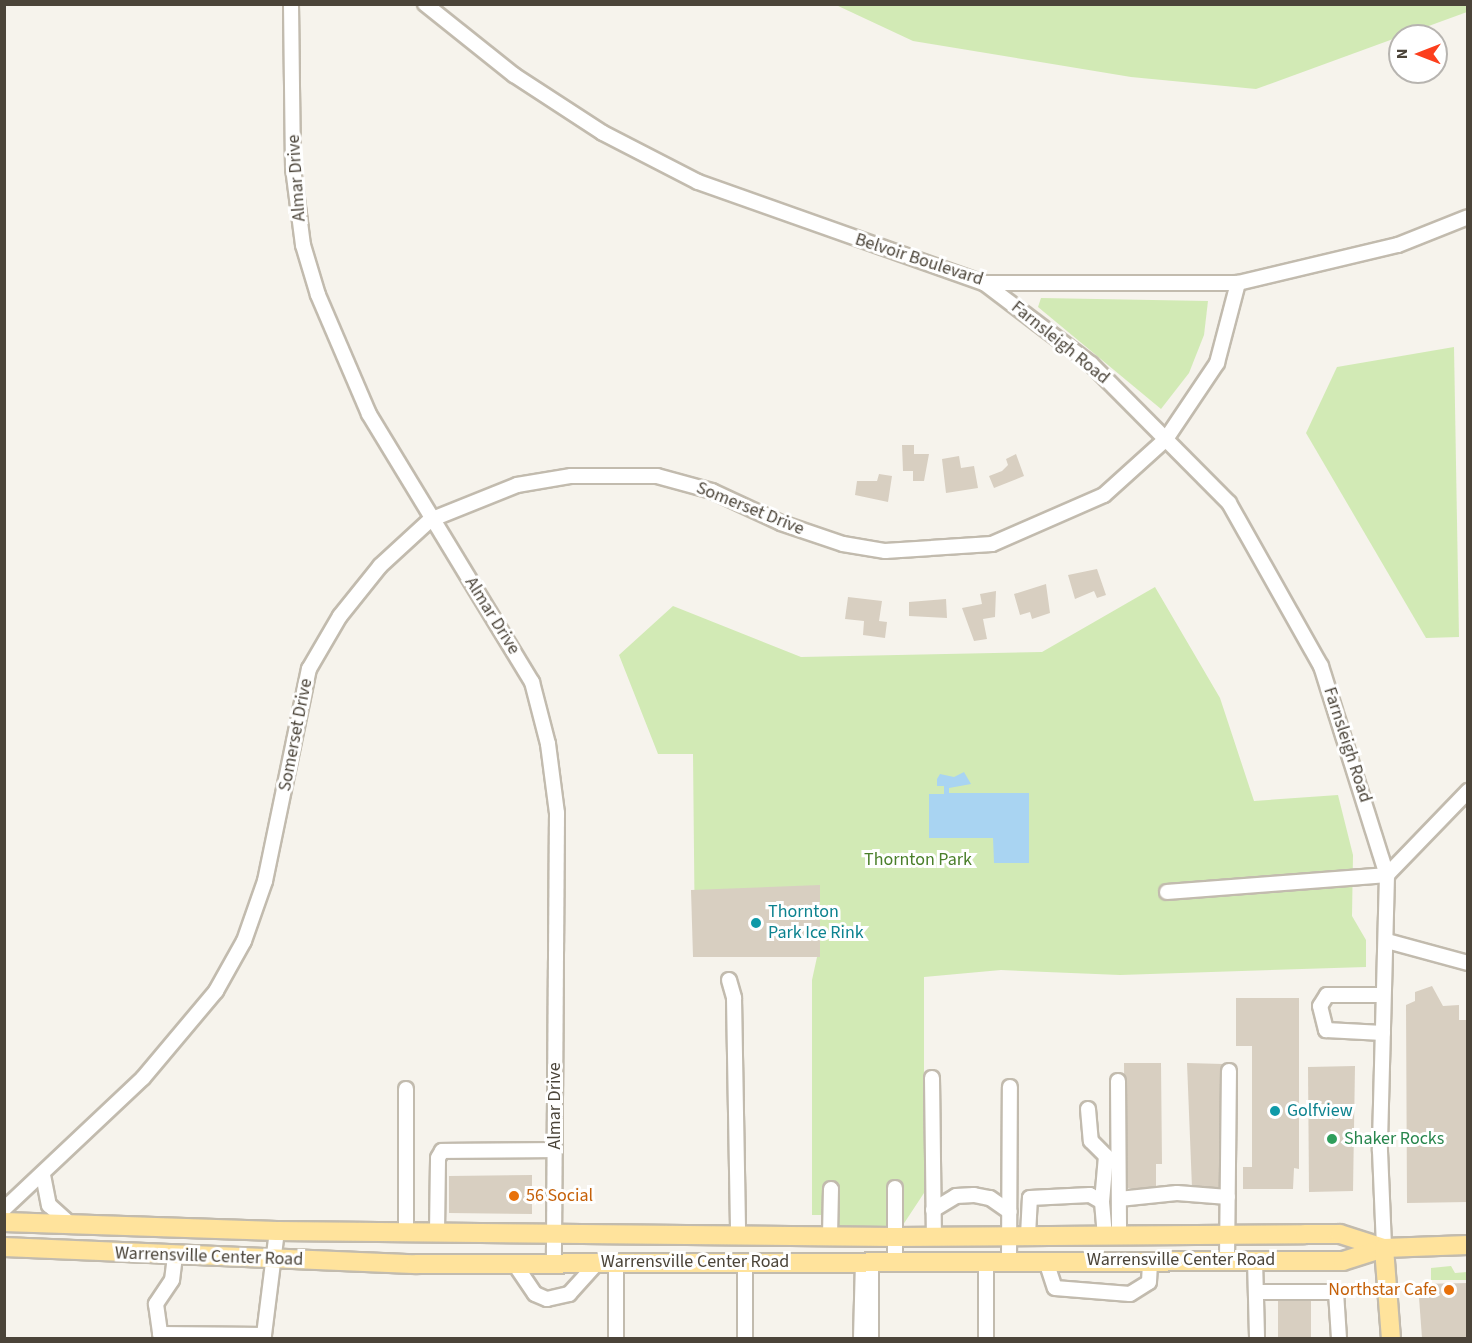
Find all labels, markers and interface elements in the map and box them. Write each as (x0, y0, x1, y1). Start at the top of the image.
north arrow (1388, 24, 1448, 84)
text: N (1391, 49, 1413, 59)
street label: Almar Drive (283, 134, 311, 222)
street label: Belvoir Boulevard (852, 229, 986, 291)
street label: Farnsleigh Road (1007, 297, 1113, 389)
street label: Somerset Drive (693, 478, 807, 540)
street label: Almar Drive (460, 573, 524, 659)
street label: Somerset Drive (274, 677, 318, 793)
street label: Farnsleigh Road (1318, 685, 1376, 805)
park label: Thornton Park (864, 849, 972, 871)
place label: Thornton Park Ice Rink (768, 902, 864, 944)
marker: Thornton Park Ice Rink (749, 916, 763, 930)
street label: Almar Drive (544, 1062, 566, 1150)
place label: Golfview (1287, 1100, 1353, 1122)
marker: Golfview (1268, 1104, 1282, 1118)
place label: Shaker Rocks (1344, 1128, 1444, 1150)
marker: Shaker Rocks (1325, 1132, 1339, 1146)
place label: 56 Social (526, 1185, 593, 1207)
marker: 56 Social (507, 1189, 521, 1203)
street label: Warrensville Center Road (114, 1243, 304, 1271)
street label: Warrensville Center Road (1087, 1249, 1275, 1271)
street label: Warrensville Center Road (601, 1251, 789, 1273)
place label: Northstar Cafe (1328, 1279, 1437, 1301)
marker: Northstar Cafe (1442, 1283, 1456, 1297)

